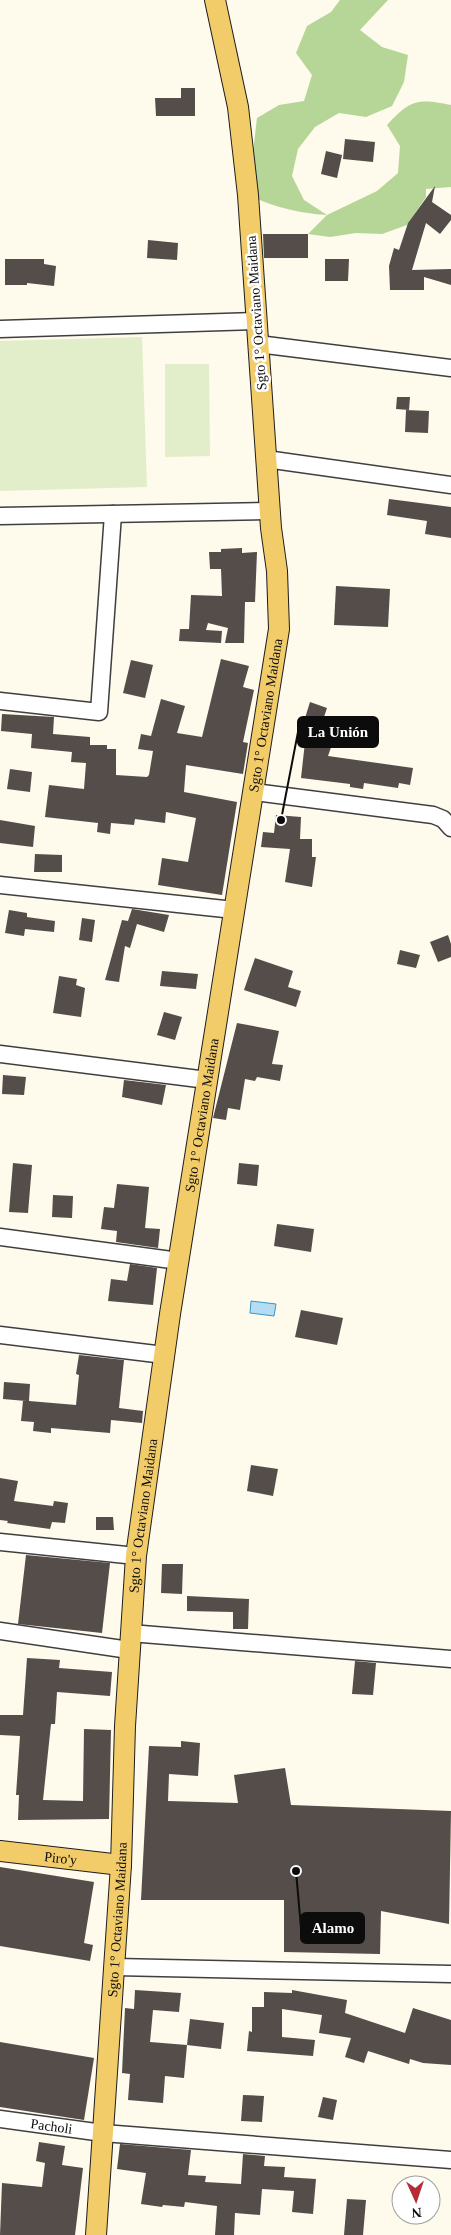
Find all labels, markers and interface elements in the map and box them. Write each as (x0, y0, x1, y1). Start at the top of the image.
street label: Sgto 1° Octaviano Maidana (244, 234, 269, 391)
street label: Sgto 1° Octaviano Maidana (246, 637, 286, 793)
callout: La Unión (298, 717, 378, 747)
text: La Unión (308, 724, 369, 740)
street label: Sgto 1° Octaviano Maidana (183, 1037, 222, 1193)
street label: Sgto 1° Octaviano Maidana (127, 1437, 161, 1593)
street label: Sgto 1° Octaviano Maidana (105, 1841, 130, 1998)
street label: Piro'y (43, 1849, 78, 1868)
callout: Alamo (301, 1913, 364, 1943)
text: Alamo (312, 1920, 354, 1936)
street label: Pacholi (30, 2116, 73, 2137)
north arrow (391, 2175, 441, 2225)
text: N (411, 2205, 422, 2220)

